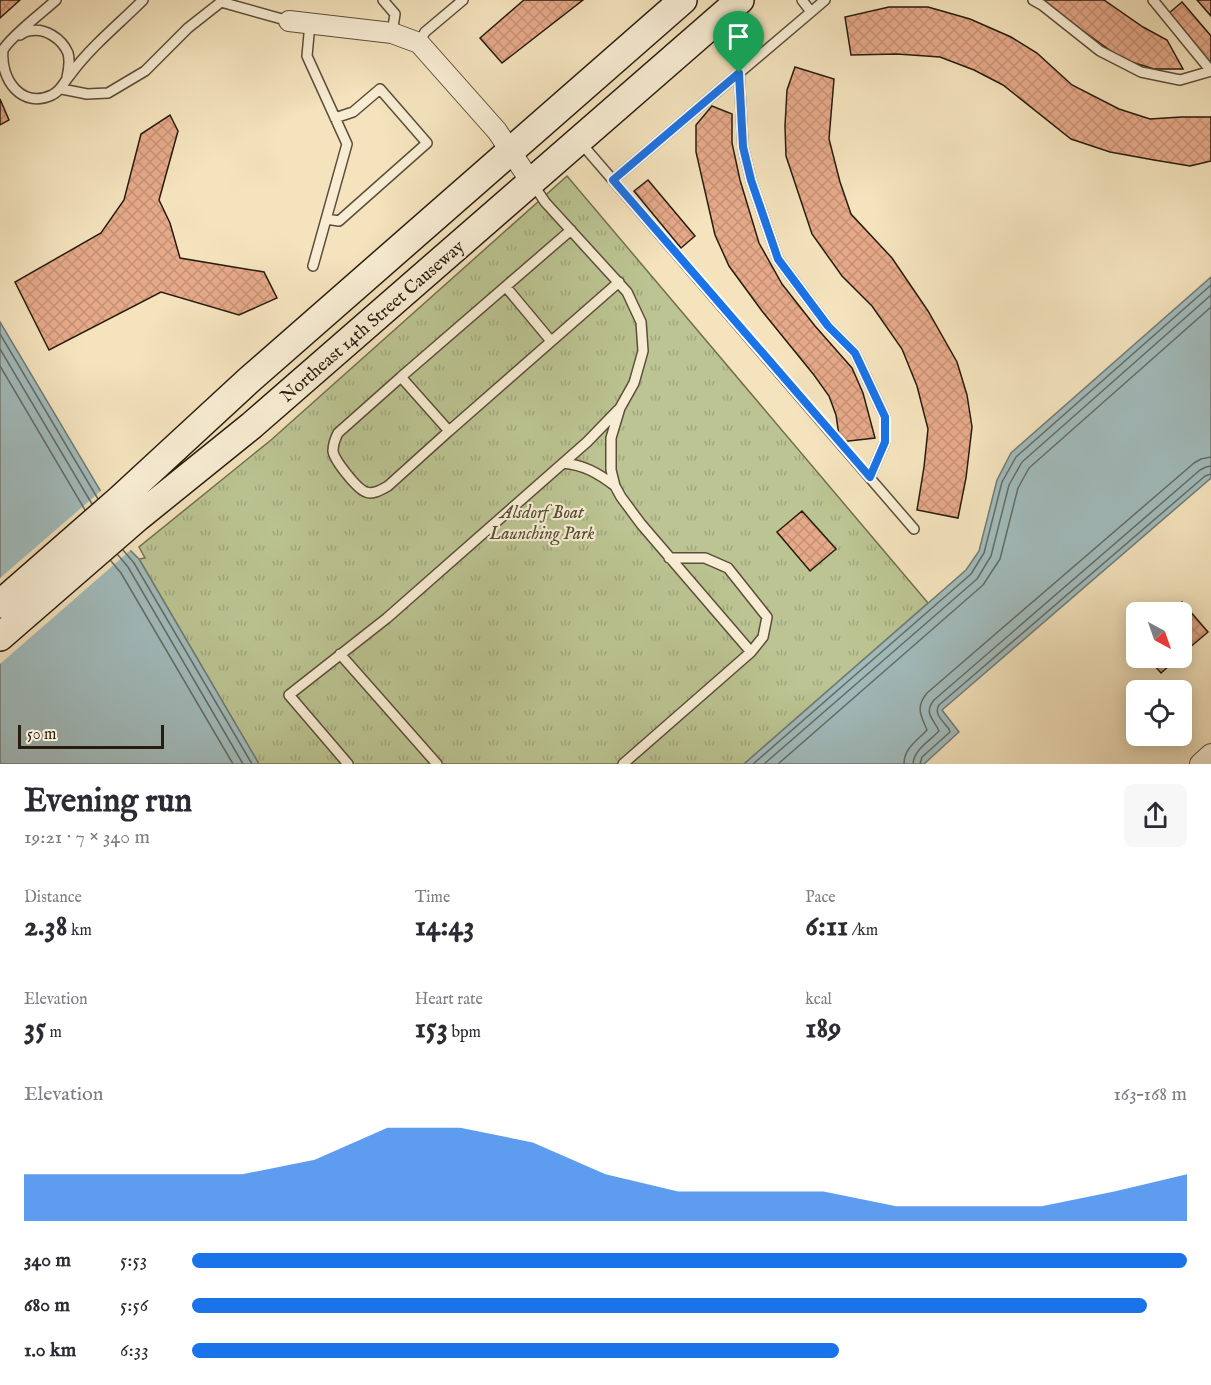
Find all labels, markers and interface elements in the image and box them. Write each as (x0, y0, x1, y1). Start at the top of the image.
pin (713, 11, 764, 73)
icon: arrive (722, 20, 755, 53)
street label: Northeast 14th Street Causeway (276, 236, 470, 408)
park label: Alsdorf Boat Launching Park (489, 502, 594, 546)
north arrow (1126, 602, 1192, 668)
map controls (1126, 602, 1192, 746)
button: locate (1126, 680, 1192, 746)
scale bar (18, 722, 164, 750)
text: 50 m (27, 725, 56, 745)
text: Evening run (24, 781, 192, 823)
button: share (1124, 784, 1187, 847)
text: 19:21 · 7 × 340 m (24, 825, 150, 850)
text: Distance (24, 888, 82, 908)
text: Time (415, 888, 450, 908)
text: Pace (805, 888, 836, 908)
text: 2.38 (24, 908, 67, 946)
text: 14:43 (415, 908, 474, 946)
text: 6:11 (805, 908, 848, 946)
text: km (67, 921, 92, 941)
text: /km (848, 921, 878, 941)
text: Elevation (24, 990, 87, 1010)
text: Heart rate (415, 990, 483, 1010)
text: kcal (805, 990, 832, 1010)
text: 35 (24, 1010, 46, 1048)
text: 153 (415, 1010, 448, 1048)
text: 189 (805, 1010, 841, 1048)
text: m (46, 1023, 62, 1043)
text: bpm (448, 1023, 481, 1043)
text: Elevation (24, 1082, 103, 1107)
text: 163–168 m (1113, 1082, 1187, 1107)
text: 340 m (24, 1248, 71, 1273)
text: 5:53 (120, 1248, 147, 1273)
text: 680 m (24, 1293, 70, 1318)
text: 5:56 (120, 1293, 148, 1318)
text: 1.0 km (24, 1338, 76, 1363)
text: 6:33 (120, 1338, 149, 1363)

